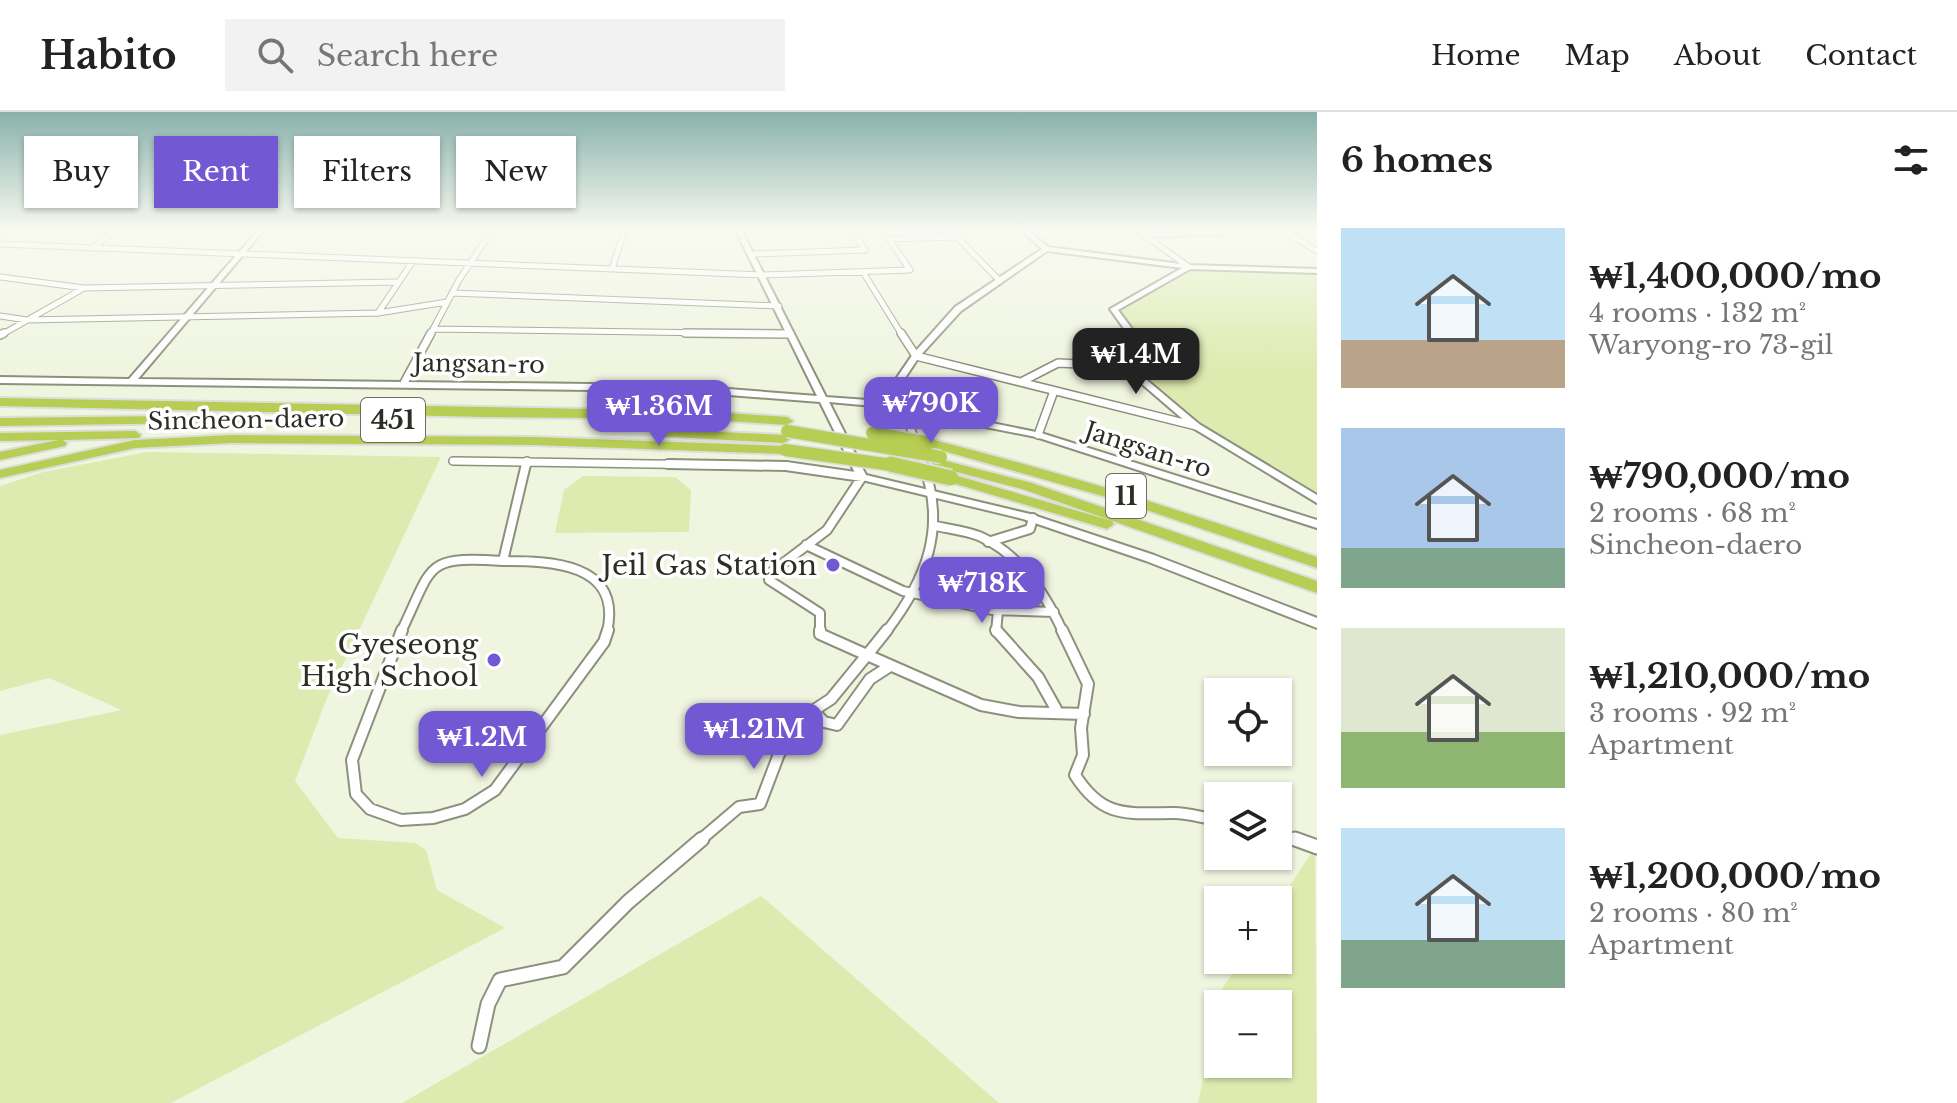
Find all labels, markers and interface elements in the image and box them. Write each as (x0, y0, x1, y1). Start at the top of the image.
search box (225, 19, 785, 91)
text: Habito (40, 32, 177, 79)
icon: search (253, 33, 297, 77)
text: Search here (317, 37, 498, 74)
text: Home (1431, 38, 1521, 73)
text: Map (1565, 38, 1630, 73)
text: About (1674, 38, 1761, 73)
text: Contact (1805, 38, 1917, 73)
chip: Buy (24, 136, 138, 208)
chip: Rent (154, 136, 278, 208)
chip: Filters (294, 136, 440, 208)
chip: New (456, 136, 576, 208)
icon: filters (1889, 138, 1933, 182)
text: 6 homes (1341, 139, 1493, 181)
text: ₩1,400,000/mo (1589, 255, 1881, 297)
icon: home (1405, 260, 1501, 356)
text: 4 rooms · 132 m² (1589, 297, 1806, 329)
pin: ₩1.4M (1080, 328, 1192, 396)
text: Waryong-ro 73-gil (1589, 329, 1833, 361)
text: ₩1.4M (1090, 338, 1182, 370)
street label: Jangsan-ro (410, 348, 545, 379)
pin: ₩790K (875, 377, 987, 445)
pin: ₩1.36M (594, 380, 724, 448)
text: ₩790K (882, 387, 980, 419)
text: ₩1.36M (605, 390, 713, 422)
road number: 451 (361, 398, 425, 442)
street label: Sincheon-daero (147, 403, 345, 436)
street label: Jangsan-ro (1078, 414, 1215, 484)
text: ₩790,000/mo (1589, 455, 1850, 497)
icon: home (1405, 460, 1501, 556)
road number: 11 (1106, 474, 1146, 518)
text: 2 rooms · 68 m² (1589, 497, 1796, 529)
text: Sincheon-daero (1589, 529, 1802, 561)
place label: Jeil Gas Station (598, 548, 817, 583)
marker: Jeil Gas Station (824, 556, 842, 574)
pin: ₩718K (926, 557, 1038, 625)
text: ₩718K (937, 567, 1027, 599)
place label: Gyeseong High School (300, 627, 479, 694)
marker: Gyeseong High School (485, 651, 503, 669)
text: ₩1,210,000/mo (1589, 655, 1870, 697)
icon: home (1405, 660, 1501, 756)
map controls (1204, 678, 1292, 1078)
button: locate (1204, 678, 1292, 766)
text: 3 rooms · 92 m² (1589, 697, 1796, 729)
pin: ₩1.21M (689, 703, 819, 771)
pin: ₩1.2M (426, 711, 538, 779)
text: ₩1.21M (703, 713, 805, 745)
text: ₩1.2M (437, 721, 527, 753)
text: Apartment (1589, 729, 1734, 761)
button: layers (1204, 782, 1292, 870)
text: ₩1,200,000/mo (1589, 855, 1881, 897)
icon: home (1405, 860, 1501, 956)
button: + (1204, 886, 1292, 974)
text: 2 rooms · 80 m² (1589, 897, 1798, 929)
text: Apartment (1589, 929, 1734, 961)
button: − (1204, 990, 1292, 1078)

